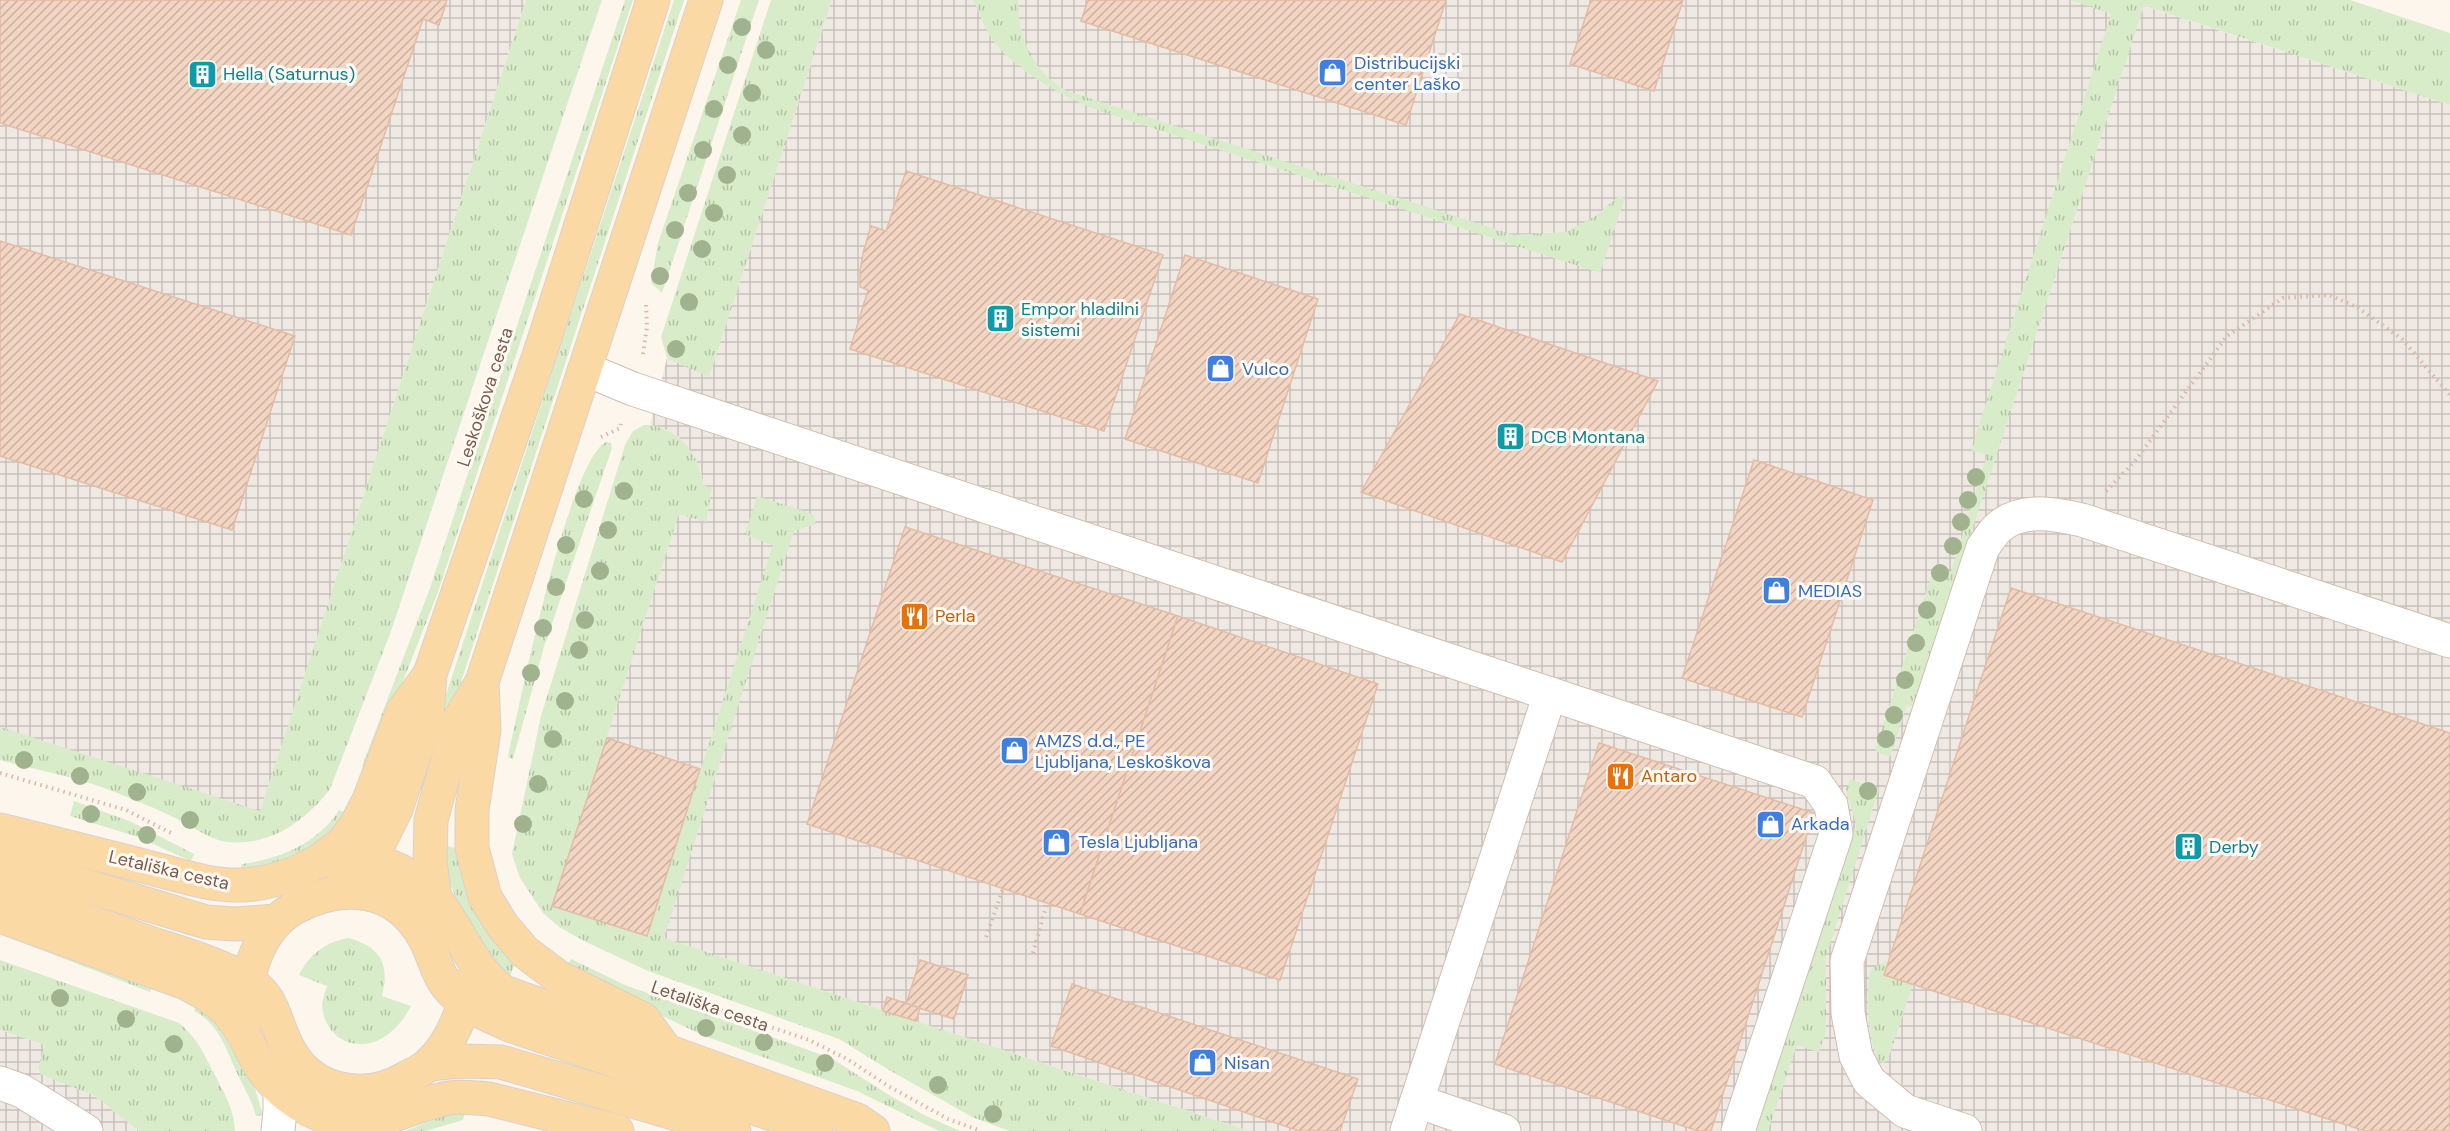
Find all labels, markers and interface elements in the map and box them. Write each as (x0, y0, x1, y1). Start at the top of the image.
place label: Distribucijski center Laško (1354, 51, 1461, 96)
shop icon: Distribucijski center Laško (1317, 57, 1349, 89)
building icon: Hella (Saturnus) (186, 58, 218, 90)
place label: Hella (Saturnus) (223, 62, 355, 86)
place label: Empor hladilni sistemi (1021, 297, 1139, 342)
building icon: Empor hladilni sistemi (984, 303, 1016, 335)
street label: Leskoškova cesta (451, 324, 519, 470)
shop icon: Vulco (1205, 353, 1237, 385)
place label: Vulco (1242, 357, 1289, 381)
building icon: DCB Montana (1494, 421, 1526, 453)
place label: DCB Montana (1531, 425, 1645, 449)
shop icon: MEDIAS (1761, 575, 1793, 607)
place label: MEDIAS (1798, 579, 1862, 603)
restaurant icon: Perla (898, 600, 930, 632)
place label: Perla (935, 604, 976, 628)
place label: AMZS d.d., PE Ljubljana, Leskoškova (1035, 729, 1211, 774)
shop icon: AMZS d.d., PE Ljubljana, Leskoškova (998, 735, 1030, 767)
restaurant icon: Antaro (1604, 760, 1636, 792)
place label: Antaro (1641, 764, 1697, 788)
shop icon: Arkada (1754, 808, 1786, 840)
place label: Arkada (1791, 812, 1849, 836)
shop icon: Tesla Ljubljana (1041, 826, 1073, 858)
place label: Tesla Ljubljana (1078, 830, 1198, 854)
building icon: Derby (2172, 831, 2204, 863)
place label: Derby (2209, 835, 2259, 859)
street label: Letališka cesta (106, 844, 232, 896)
street label: Letališka cesta (648, 975, 772, 1037)
shop icon: Nisan (1187, 1047, 1219, 1079)
place label: Nisan (1224, 1051, 1270, 1075)

